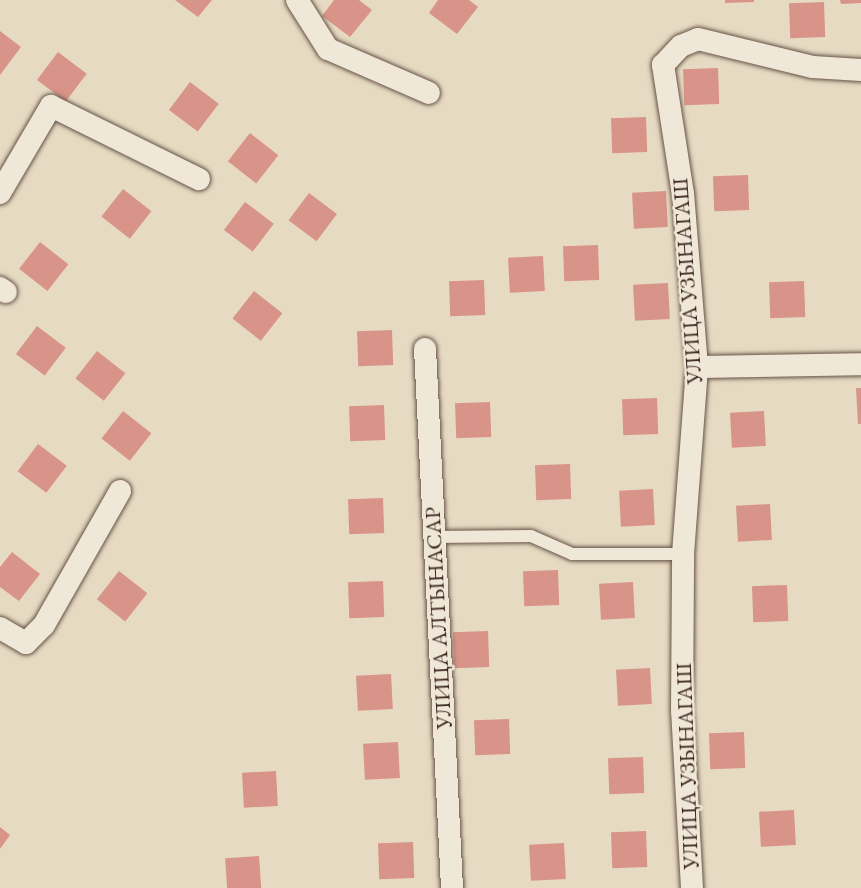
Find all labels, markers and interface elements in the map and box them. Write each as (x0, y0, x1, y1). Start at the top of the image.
street label: УЛИЦА УЗЫНАГАШ (667, 177, 707, 385)
street label: УЛИЦА АЛТЫНАСАР (419, 506, 457, 730)
street label: УЛИЦА УЗЫНАГАШ (670, 662, 704, 870)

